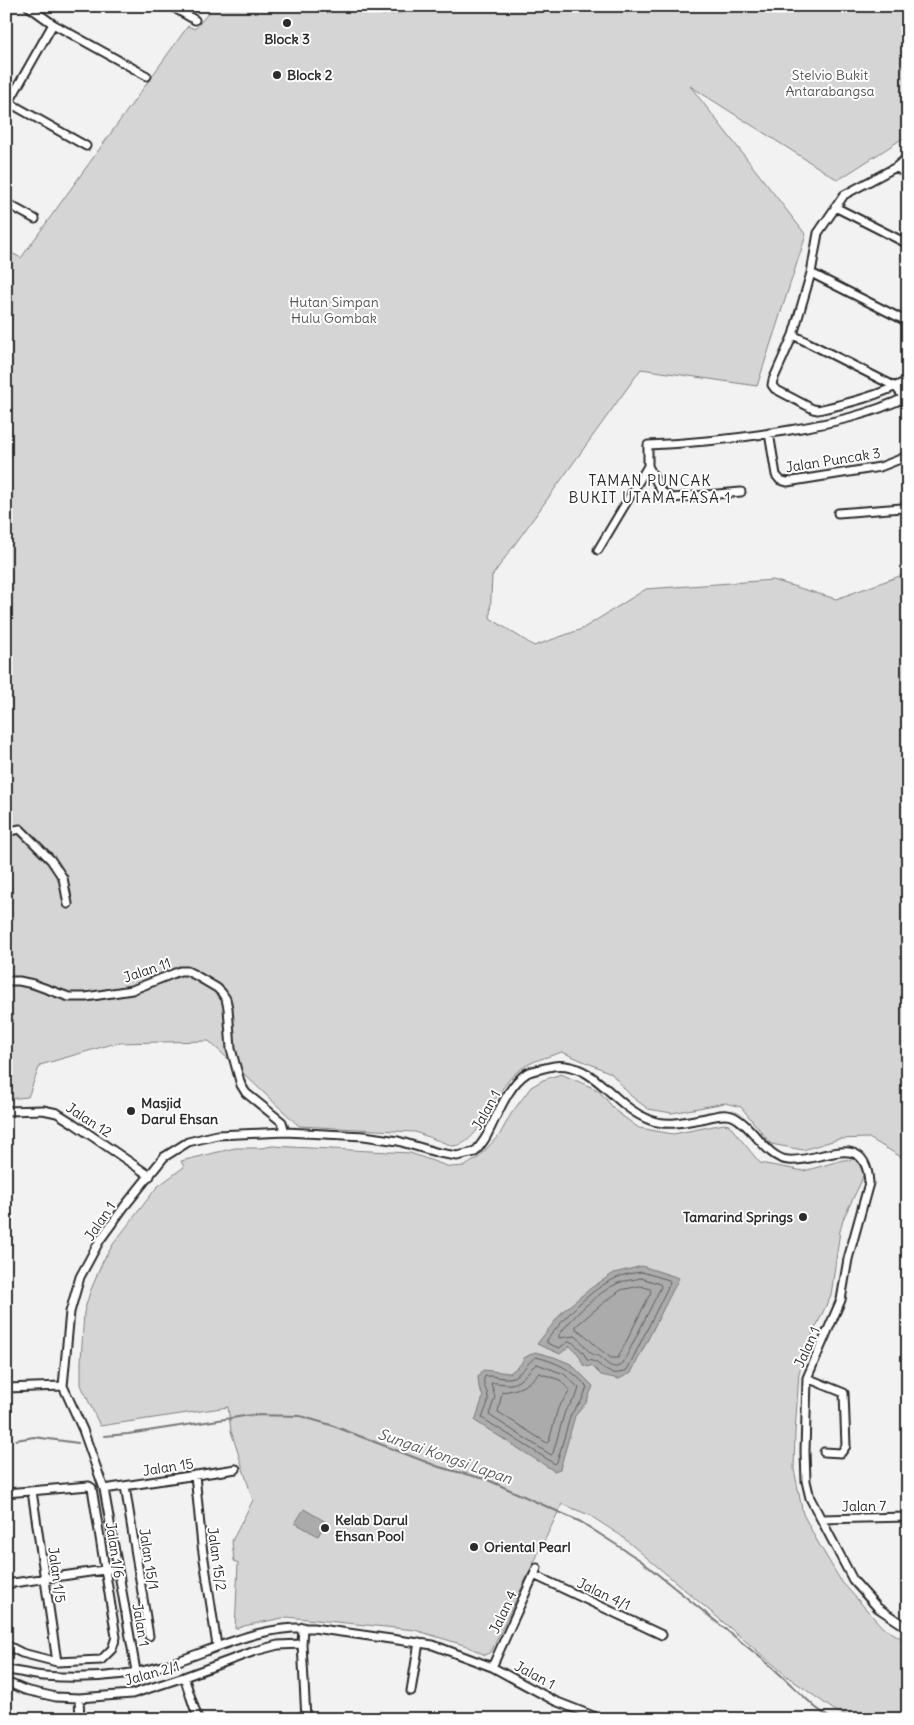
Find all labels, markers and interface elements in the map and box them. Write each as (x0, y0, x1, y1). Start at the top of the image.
marker: Block 3 (281, 17, 293, 29)
place label: Block 3 (264, 30, 310, 48)
place label: Block 2 (287, 66, 333, 84)
park label: Stelvio Bukit Antarabangsa (785, 66, 875, 100)
marker: Block 2 (271, 69, 283, 81)
park label: Hutan Simpan Hulu Gombak (289, 293, 379, 327)
street label: Jalan Puncak 3 (784, 444, 882, 476)
district label: TAMAN PUNCAK BUKIT UTAMA FASA 1 (569, 471, 731, 507)
street label: Jalan 11 (121, 954, 173, 986)
street label: Jalan 1 (468, 1087, 504, 1133)
place label: Masjid Darul Ehsan (141, 1094, 218, 1128)
street label: Jalan 12 (63, 1099, 116, 1142)
marker: Masjid Darul Ehsan (125, 1105, 137, 1117)
street label: Jalan 1 (80, 1198, 120, 1244)
place label: Tamarind Springs (683, 1208, 794, 1226)
marker: Tamarind Springs (797, 1211, 809, 1223)
street label: Jalan 1 (790, 1324, 824, 1370)
water label: Sungai Kongsi Lapan (376, 1424, 515, 1488)
street label: Jalan 15 (141, 1454, 195, 1480)
street label: Jalan 7 (842, 1497, 887, 1515)
place label: Kelab Darul Ehsan Pool (335, 1511, 408, 1545)
street label: Jalan 1/6 (102, 1521, 128, 1579)
marker: Kelab Darul Ehsan Pool (319, 1522, 331, 1534)
street label: Jalan 15/2 (204, 1526, 230, 1592)
street label: Jalan 15/1 (135, 1527, 163, 1591)
place label: Oriental Pearl (484, 1538, 571, 1556)
marker: Oriental Pearl (468, 1541, 480, 1553)
street label: Jalan 1/5 (44, 1546, 70, 1604)
street label: Jalan 4/1 (575, 1574, 633, 1614)
street label: Jalan 4 (485, 1587, 521, 1637)
street label: Jalan 1 (128, 1602, 154, 1648)
street label: Jalan 2/1 (123, 1657, 181, 1689)
street label: Jalan 1 (512, 1657, 558, 1693)

